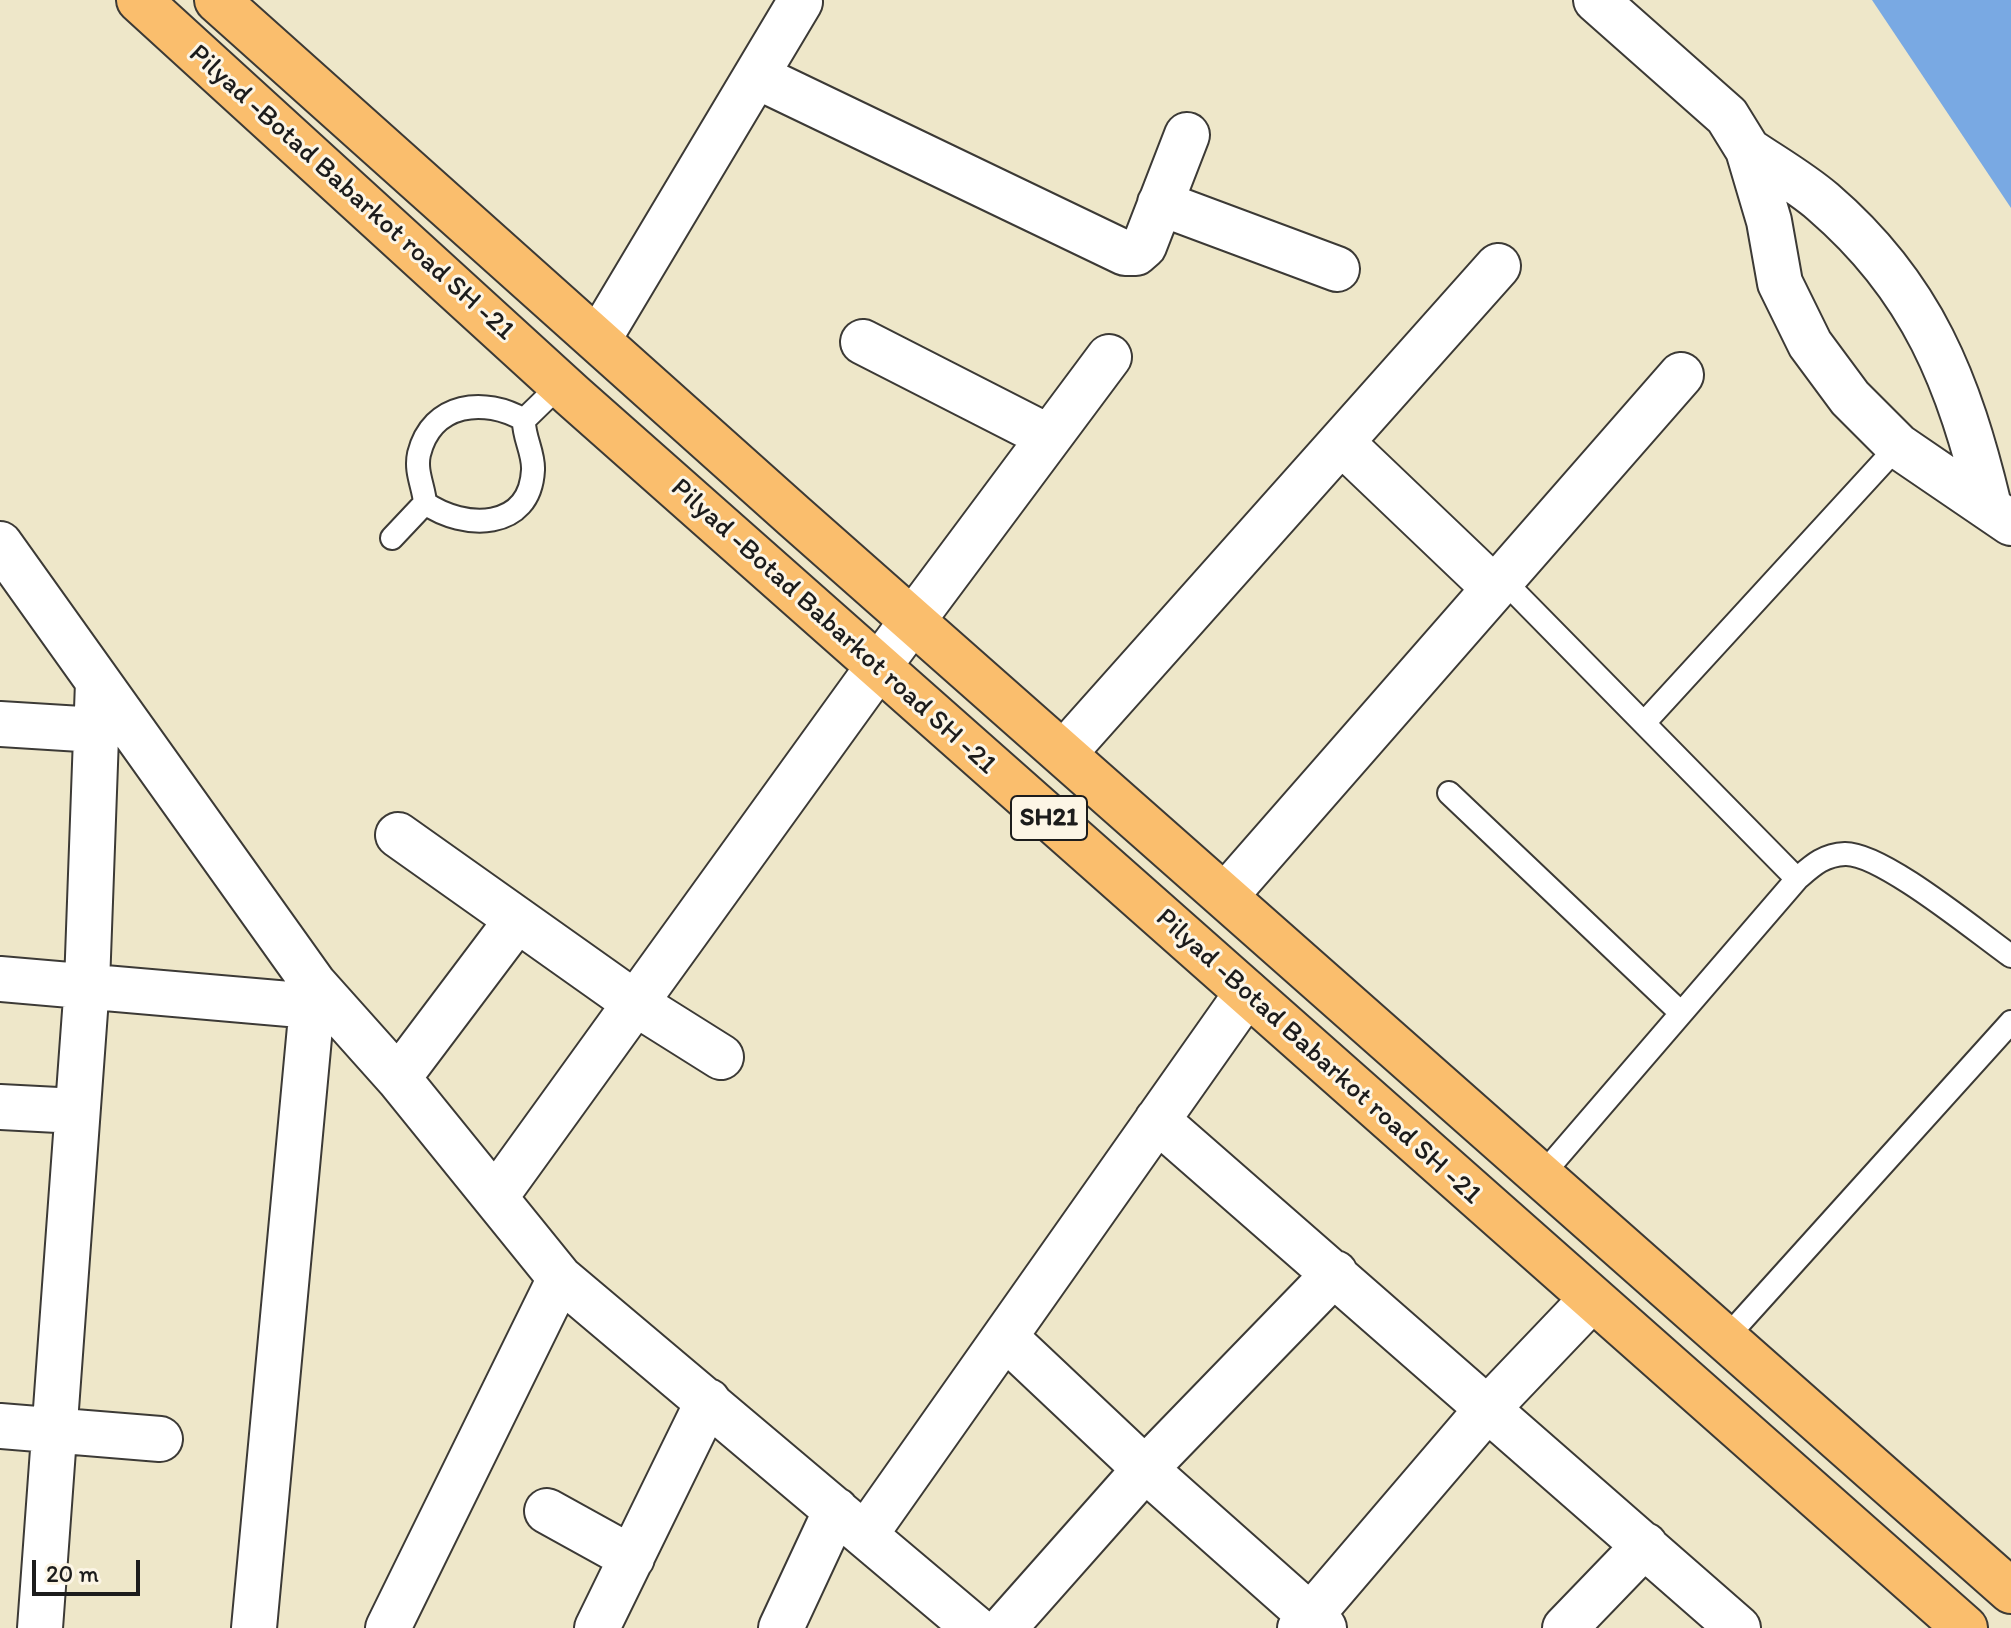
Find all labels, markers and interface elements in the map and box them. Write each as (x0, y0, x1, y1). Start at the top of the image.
street label: Pilyad -Botad Babarkot road SH -21 (181, 38, 521, 348)
street label: Pilyad -Botad Babarkot road SH -21 (663, 472, 1003, 782)
road number: SH21 (1011, 796, 1087, 840)
street label: Pilyad -Botad Babarkot road SH -21 (1148, 902, 1488, 1212)
scale bar (36, 1544, 144, 1594)
text: 20 m (46, 1559, 99, 1588)

